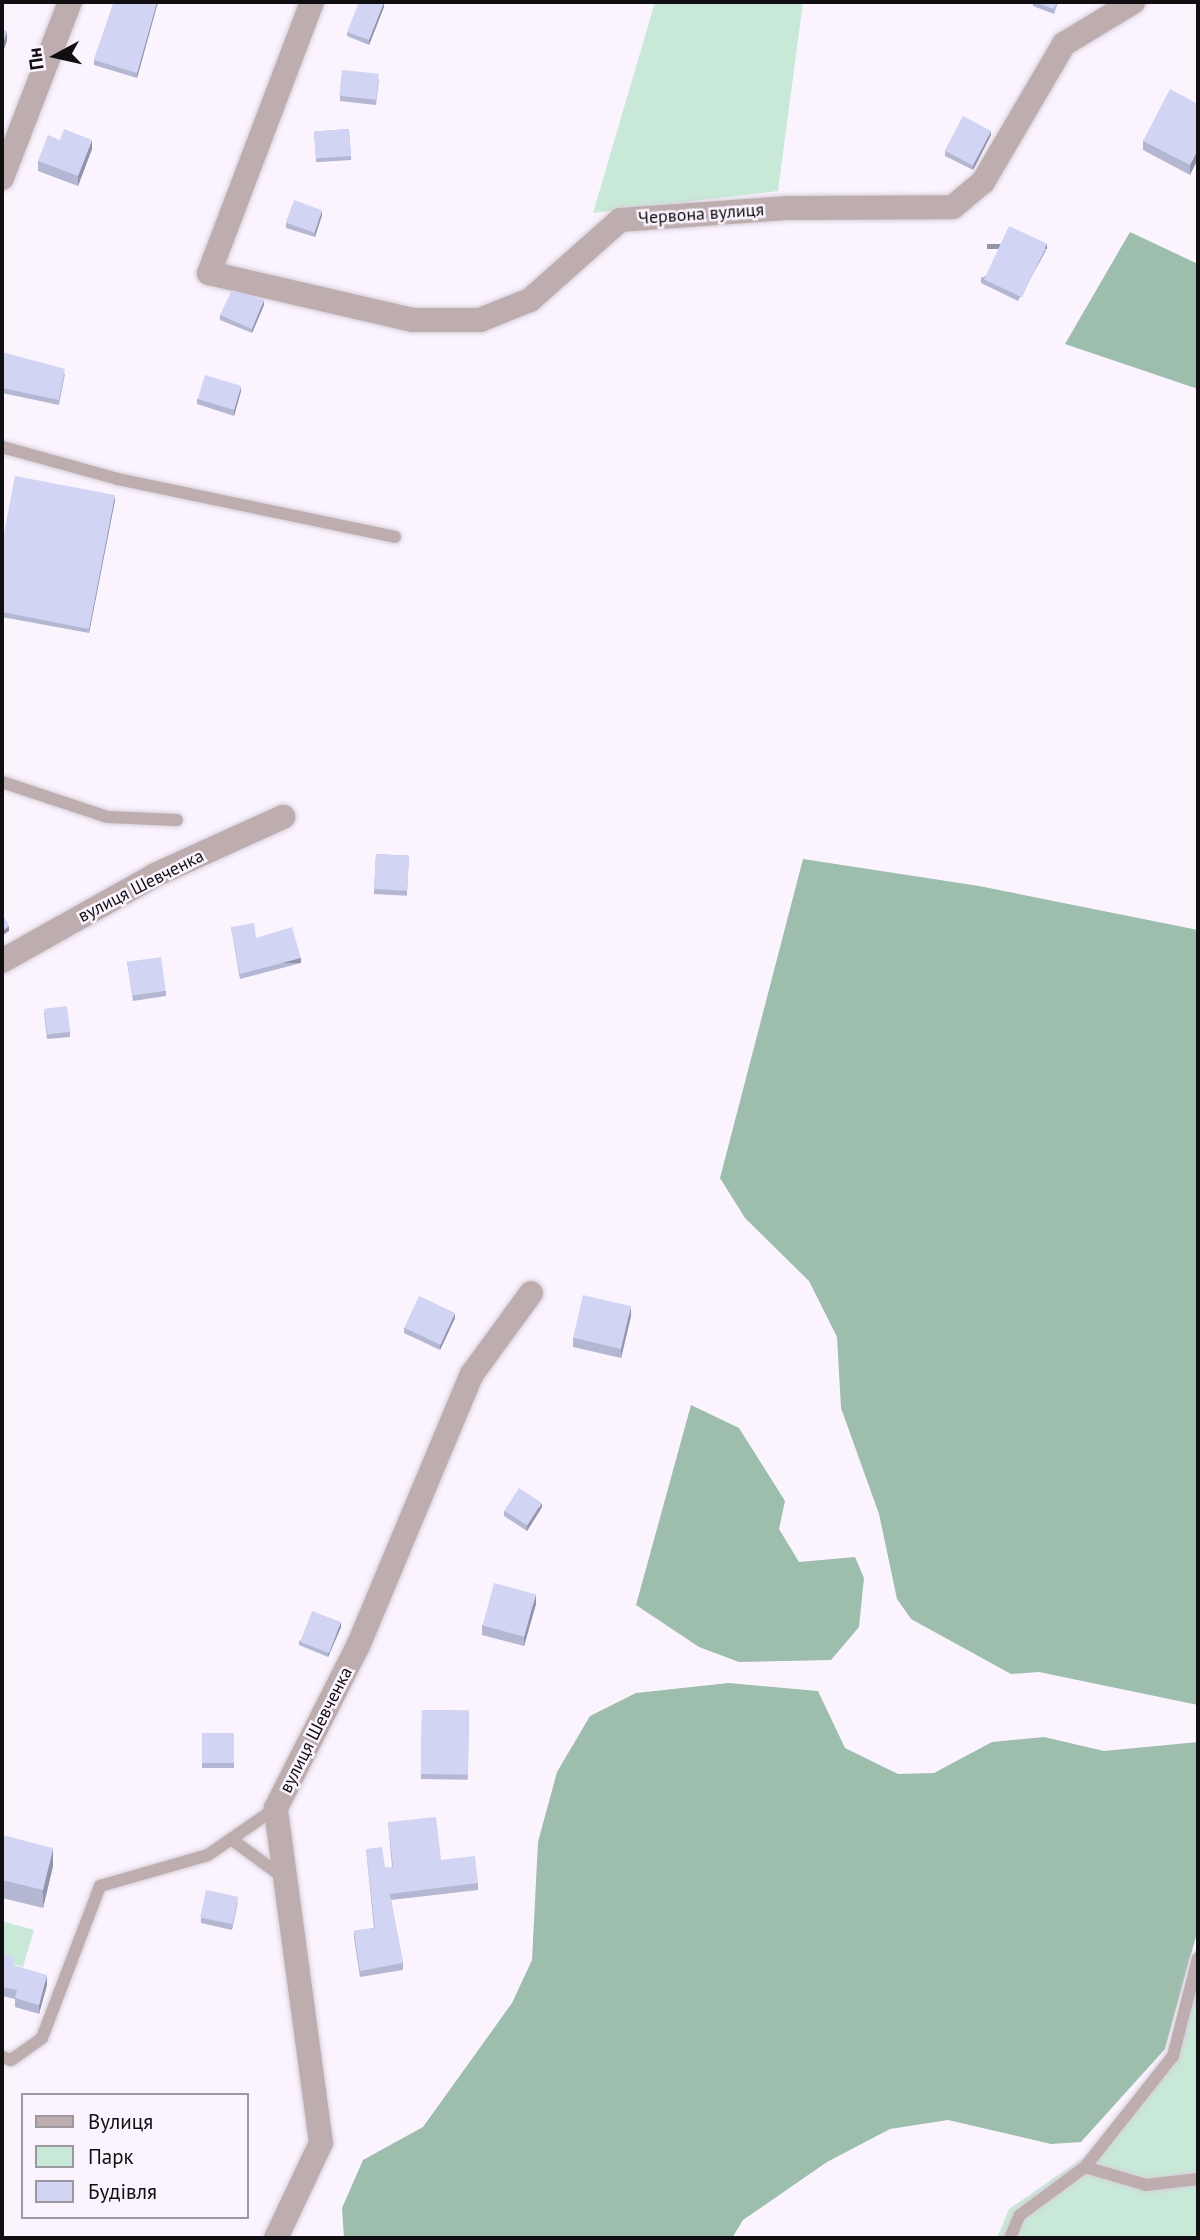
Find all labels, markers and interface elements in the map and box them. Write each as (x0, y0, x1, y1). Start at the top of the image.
north arrow (21, 21, 91, 91)
text: Пн (22, 46, 49, 72)
street label: Червона вулиця (637, 199, 765, 229)
street label: вулиця Шевченка (74, 845, 208, 927)
street label: вулиця Шевченка (275, 1663, 357, 1797)
legend (21, 2093, 248, 2219)
text: Вулиця (88, 2108, 153, 2135)
text: Парк (88, 2143, 134, 2170)
text: Будівля (88, 2178, 157, 2205)

